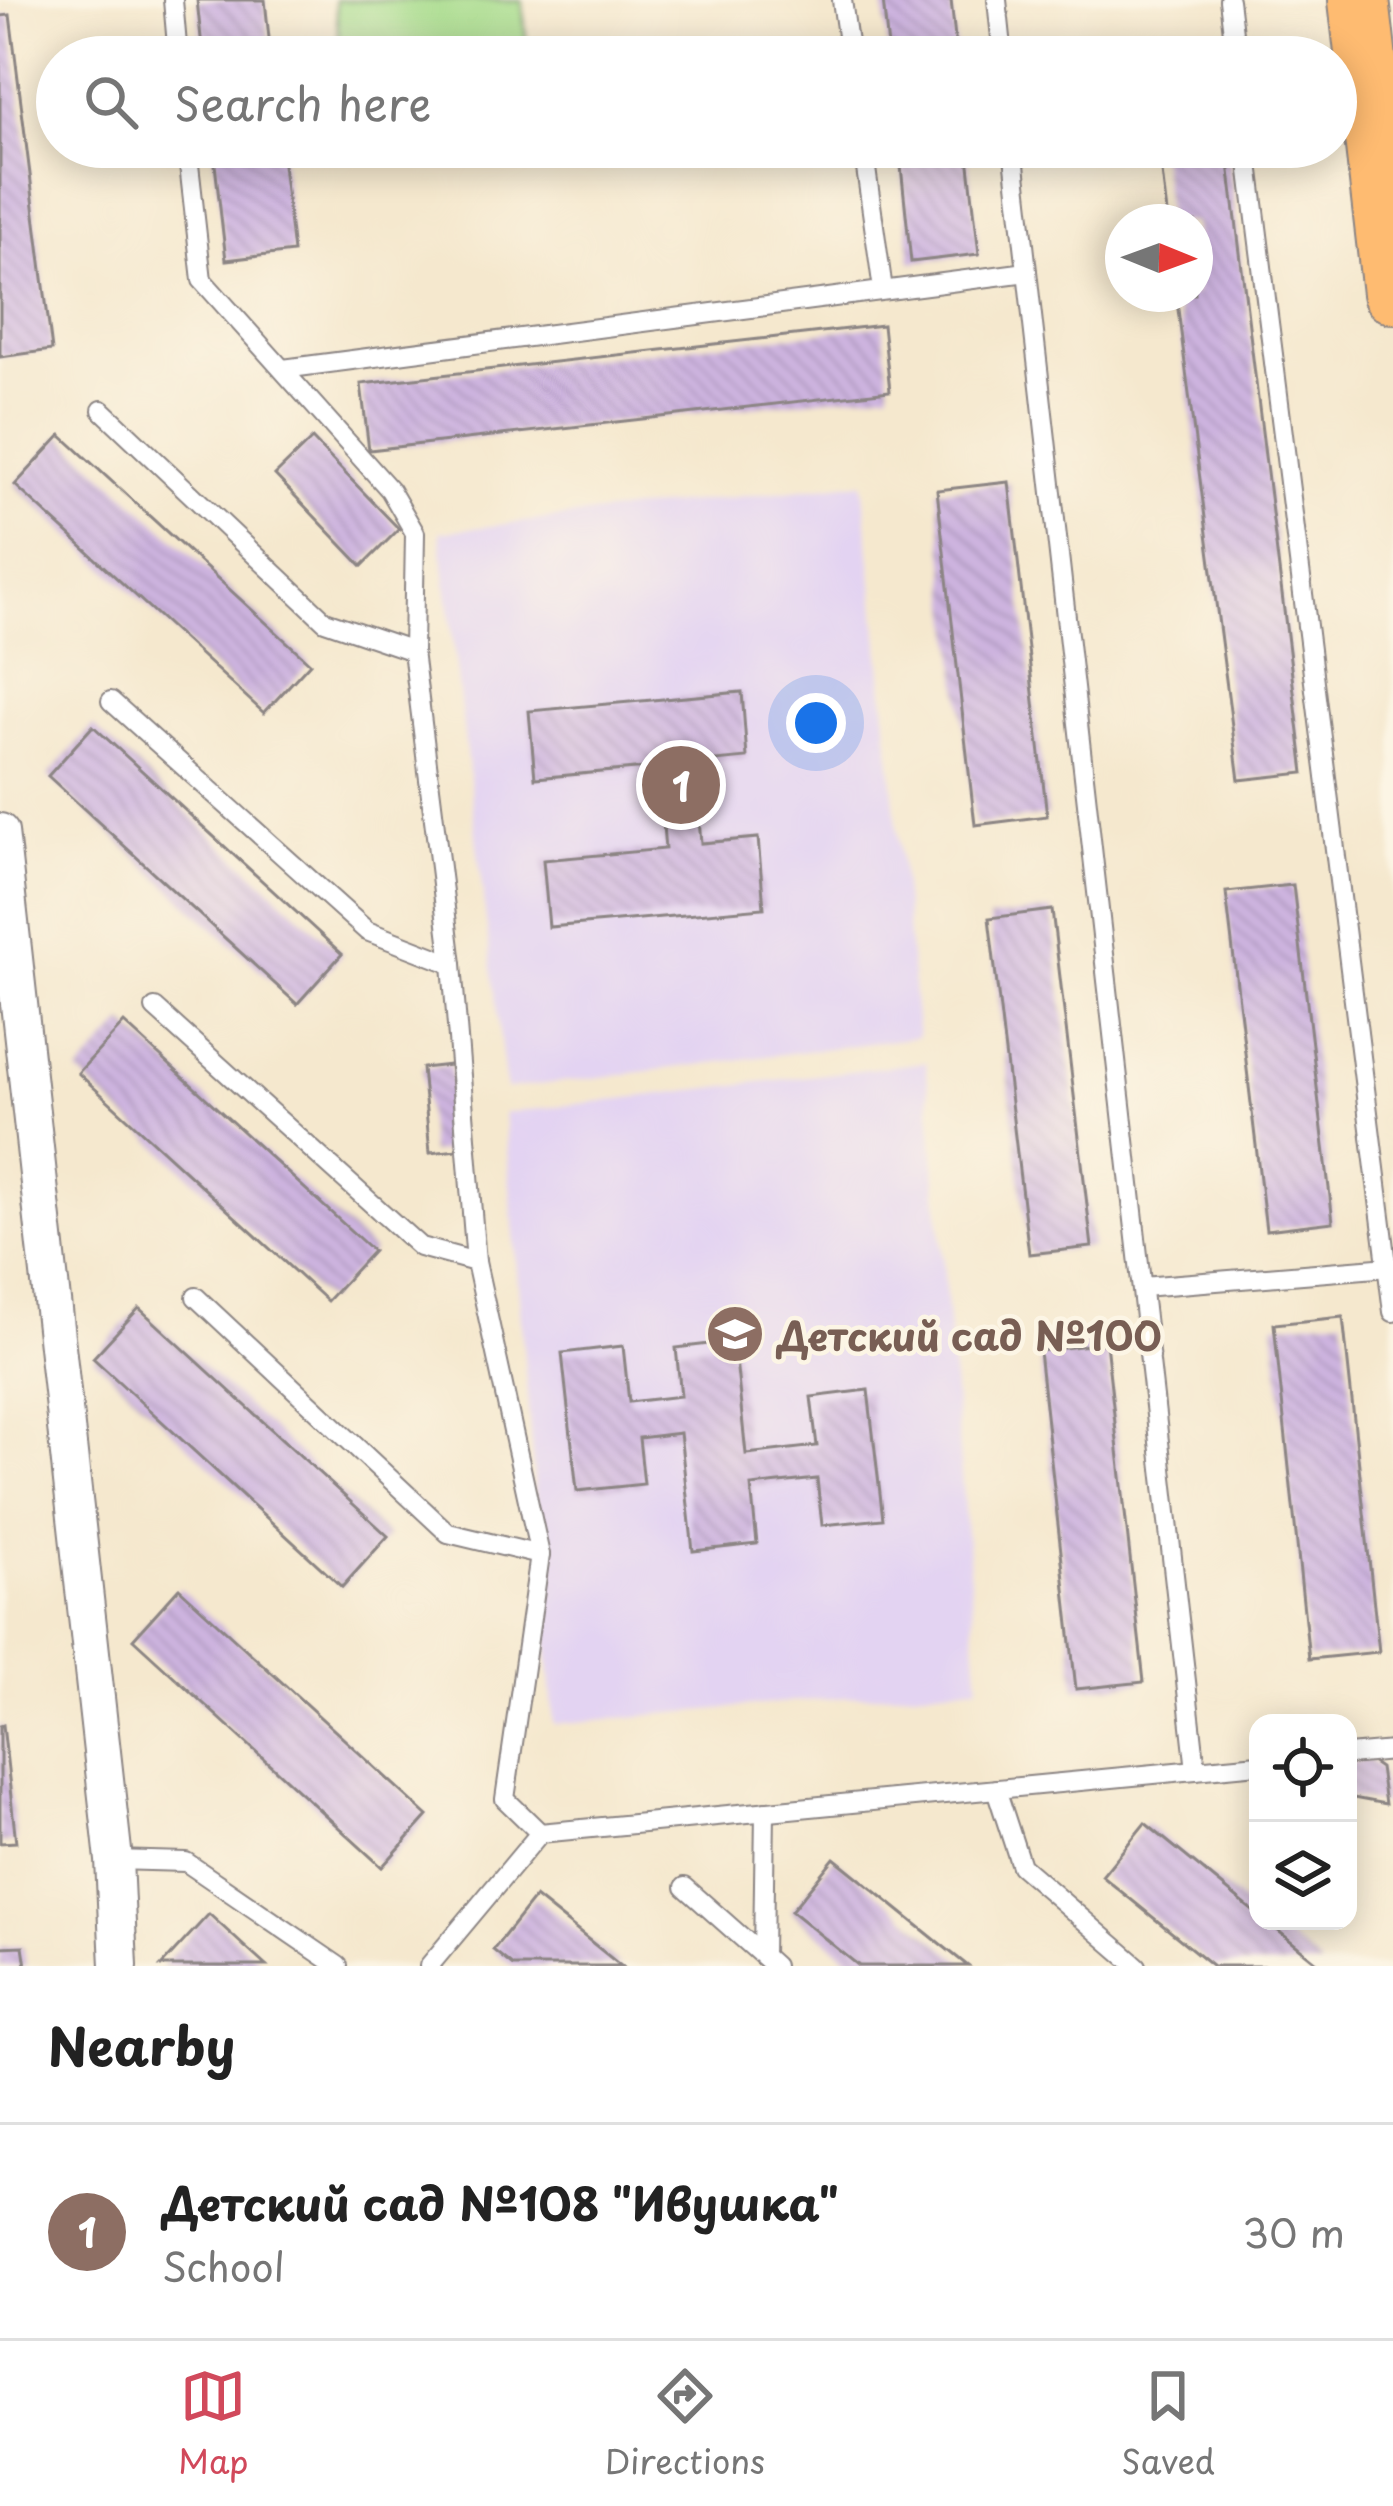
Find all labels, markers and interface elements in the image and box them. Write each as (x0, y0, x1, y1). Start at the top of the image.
search box (36, 36, 1357, 168)
text: Search here (174, 68, 431, 136)
icon: search (78, 69, 144, 135)
north arrow (1105, 204, 1213, 312)
your location (786, 693, 846, 753)
pin: 1 (642, 740, 720, 830)
school or university icon: Детский сад №100 (704, 1303, 766, 1365)
place label: Детский сад №100 (775, 1305, 1162, 1364)
map controls (1249, 1714, 1357, 1930)
button: locate (1249, 1714, 1357, 1822)
button: layers (1249, 1822, 1357, 1930)
text: Nearby (48, 2006, 235, 2083)
text: Детский сад №108 "Ивушка" (162, 2168, 839, 2236)
text: 1 (78, 2202, 96, 2261)
text: 30 m (1242, 2202, 1345, 2261)
text: School (162, 2236, 285, 2295)
tab: Map (178, 2363, 249, 2485)
tab: Directions (605, 2363, 765, 2485)
tab: Saved (1121, 2363, 1215, 2485)

